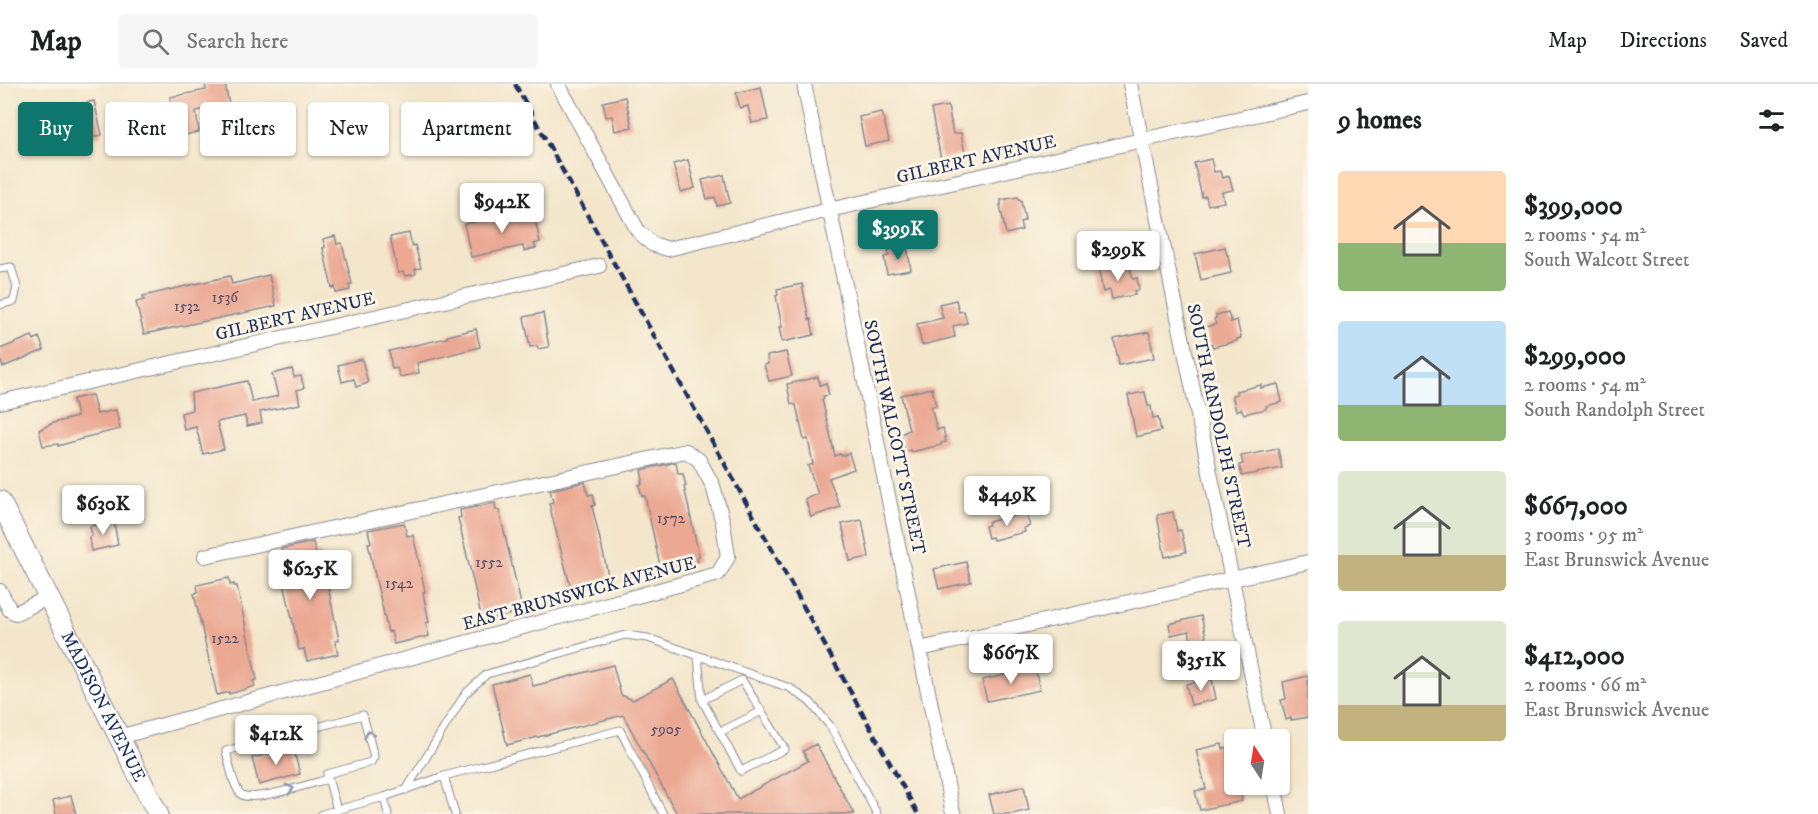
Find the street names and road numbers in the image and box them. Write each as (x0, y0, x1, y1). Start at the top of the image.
street label: GILBERT AVENUE (894, 131, 1058, 189)
street label: GILBERT AVENUE (213, 288, 377, 346)
street label: SOUTH RANDOLPH STREET (1181, 302, 1255, 551)
street label: SOUTH WALCOTT STREET (858, 318, 930, 557)
street label: EAST BRUNSWICK AVENUE (460, 552, 699, 636)
street label: MADISON AVENUE (56, 628, 150, 786)

